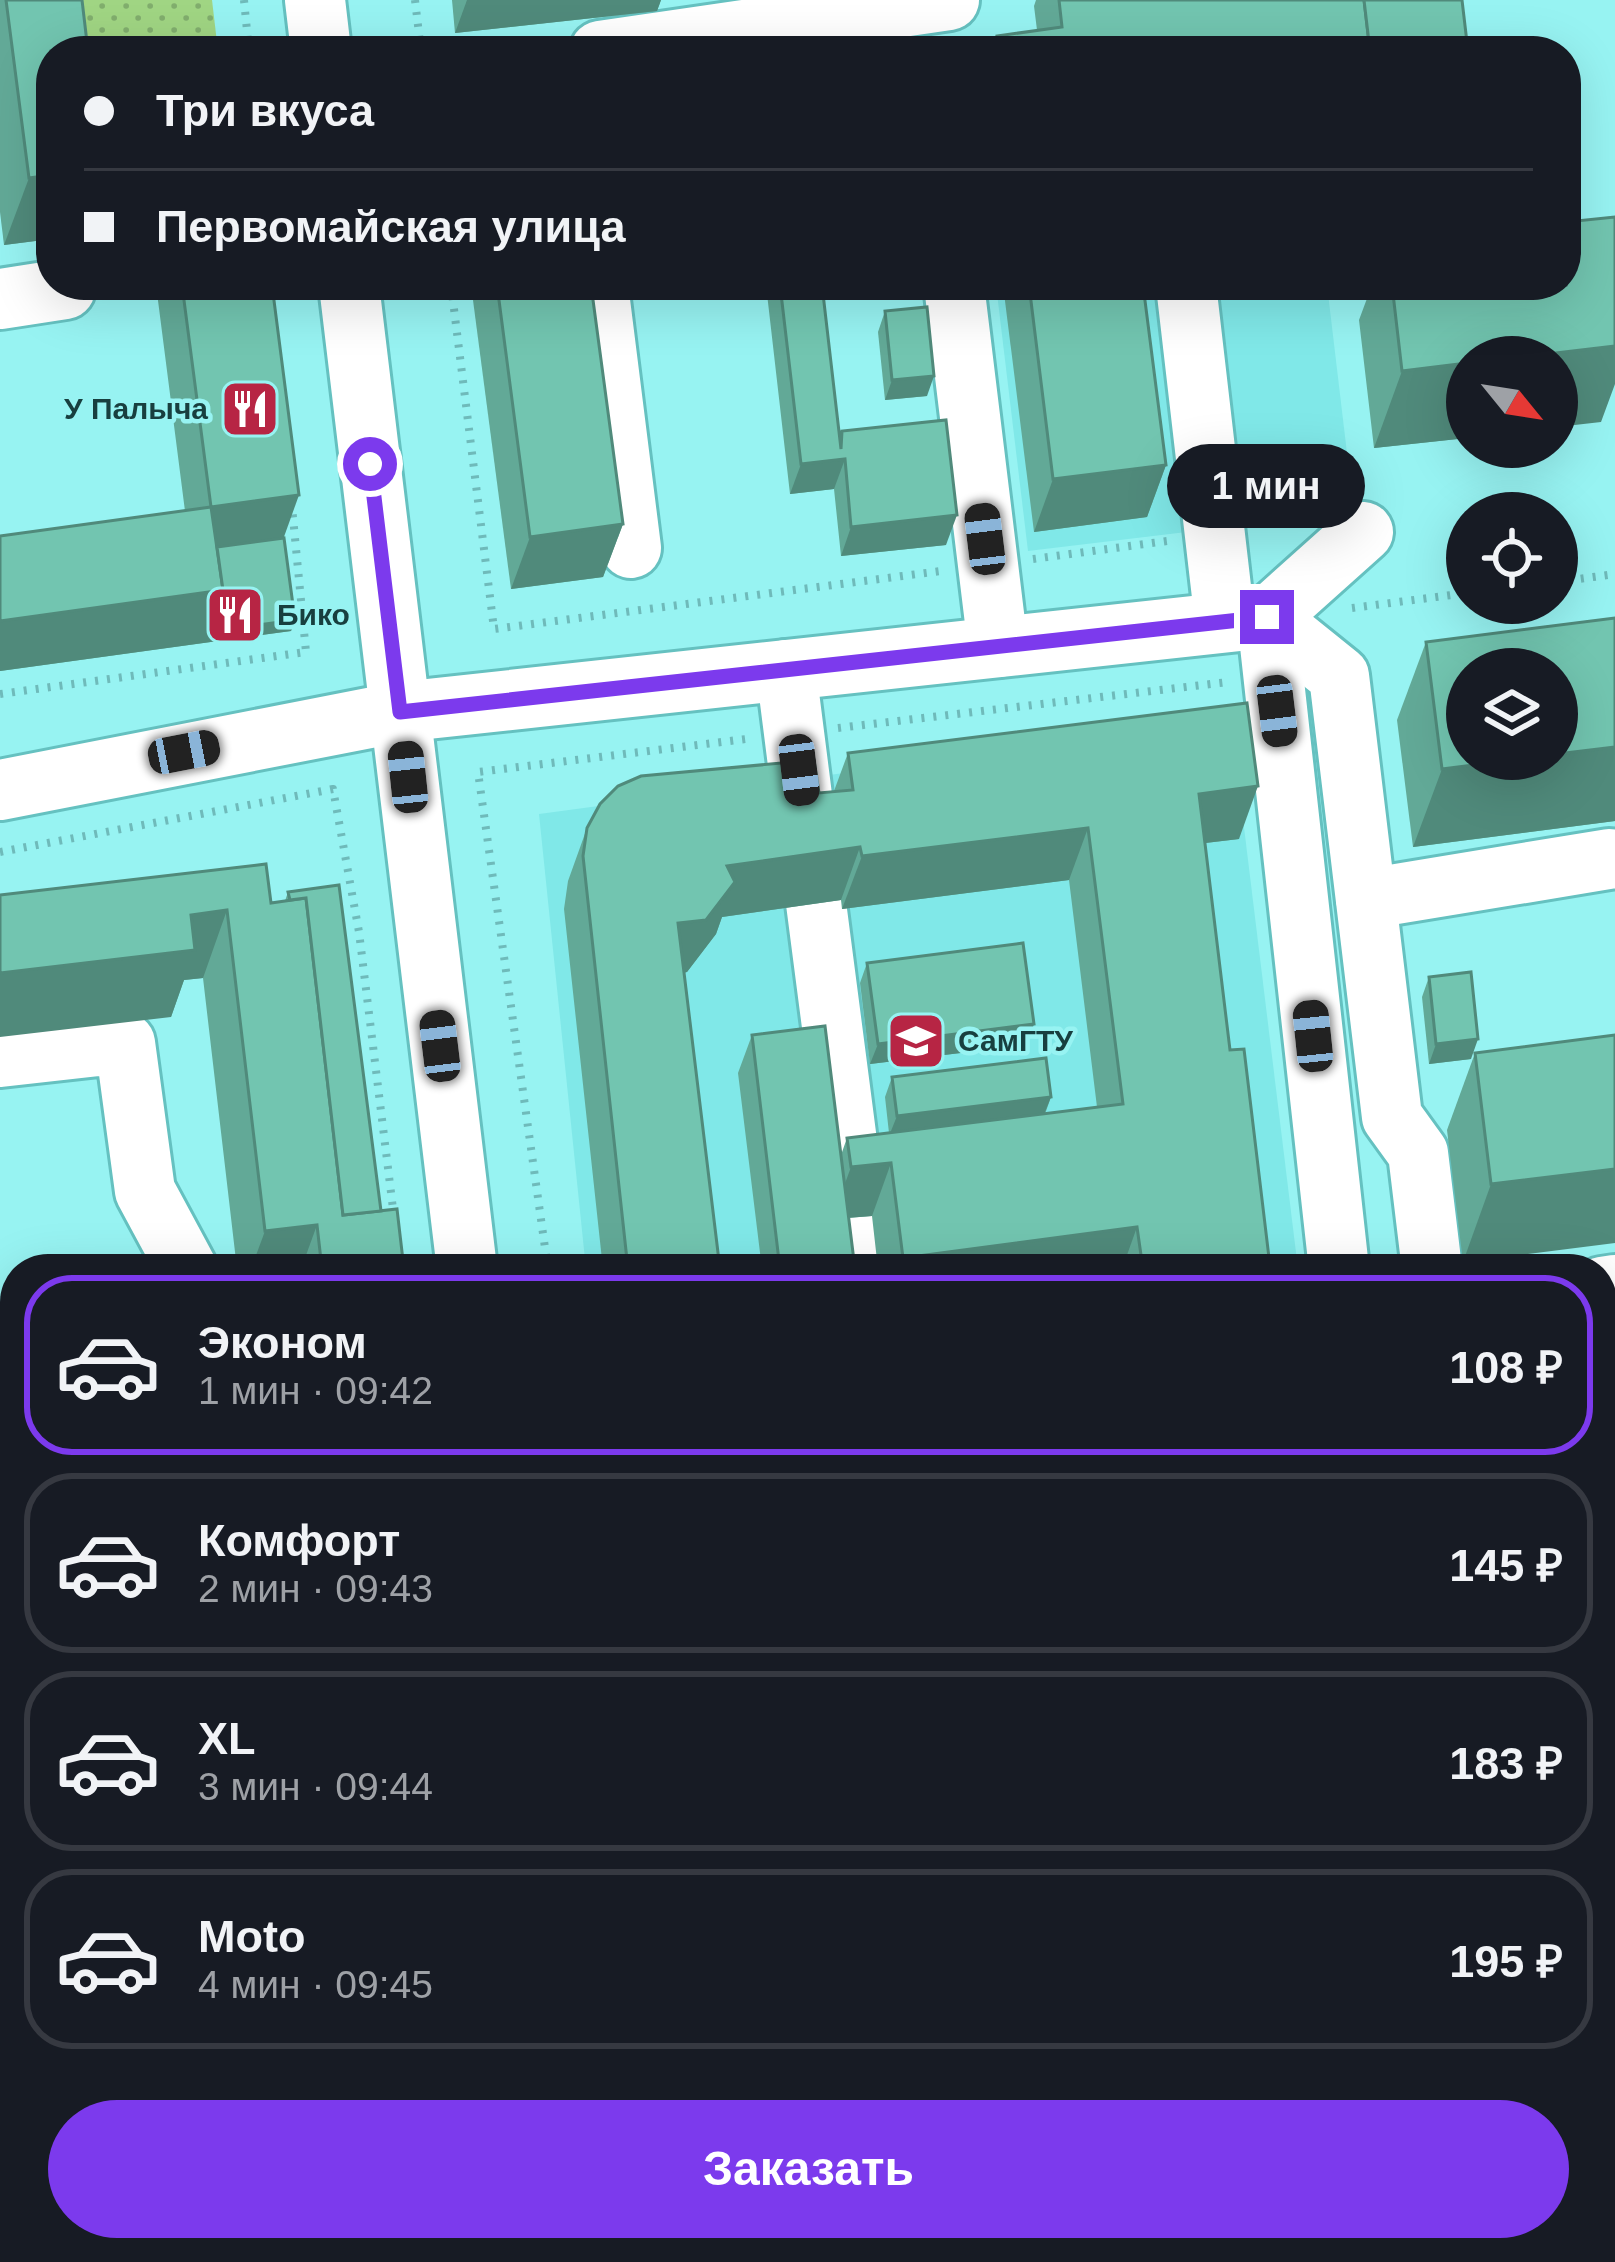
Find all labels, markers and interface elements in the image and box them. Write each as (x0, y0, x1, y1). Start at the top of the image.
text: Три вкуса (156, 85, 374, 136)
text: Первомайская улица (156, 201, 625, 252)
north arrow (1446, 336, 1578, 468)
map controls (1446, 336, 1578, 780)
restaurant icon: У Палыча (219, 378, 281, 440)
place label: У Палыча (64, 392, 208, 425)
route start (343, 437, 397, 491)
callout: 1 мин (1168, 443, 1366, 527)
text: 1 мин (1212, 464, 1320, 507)
button: locate (1446, 492, 1578, 624)
car (963, 501, 1007, 577)
restaurant icon: Бико (204, 584, 266, 646)
route end (1240, 590, 1294, 644)
place label: Бико (277, 598, 350, 631)
button: layers (1446, 648, 1578, 780)
car (1255, 673, 1299, 749)
car (145, 727, 223, 777)
car (777, 732, 821, 808)
car (386, 739, 430, 815)
car (1291, 998, 1335, 1074)
car (418, 1008, 462, 1084)
school or university icon: СамГТУ (885, 1010, 947, 1072)
place label: СамГТУ (958, 1024, 1073, 1057)
icon: car (54, 1311, 162, 1419)
text: Эконом (198, 1317, 367, 1368)
text: 108 ₽ (1449, 1342, 1563, 1393)
text: 1 мин · 09:42 (198, 1369, 433, 1412)
icon: car (54, 1509, 162, 1617)
text: Комфорт (198, 1515, 400, 1566)
text: 145 ₽ (1449, 1540, 1563, 1591)
text: 2 мин · 09:43 (198, 1567, 433, 1610)
icon: car (54, 1707, 162, 1815)
text: XL (198, 1713, 256, 1764)
text: 183 ₽ (1449, 1738, 1563, 1789)
text: 3 мин · 09:44 (198, 1765, 433, 1808)
icon: car (54, 1905, 162, 2013)
text: Moto (198, 1911, 305, 1962)
text: 195 ₽ (1449, 1936, 1563, 1987)
text: 4 мин · 09:45 (198, 1963, 433, 2006)
button: Заказать (48, 2100, 1569, 2238)

